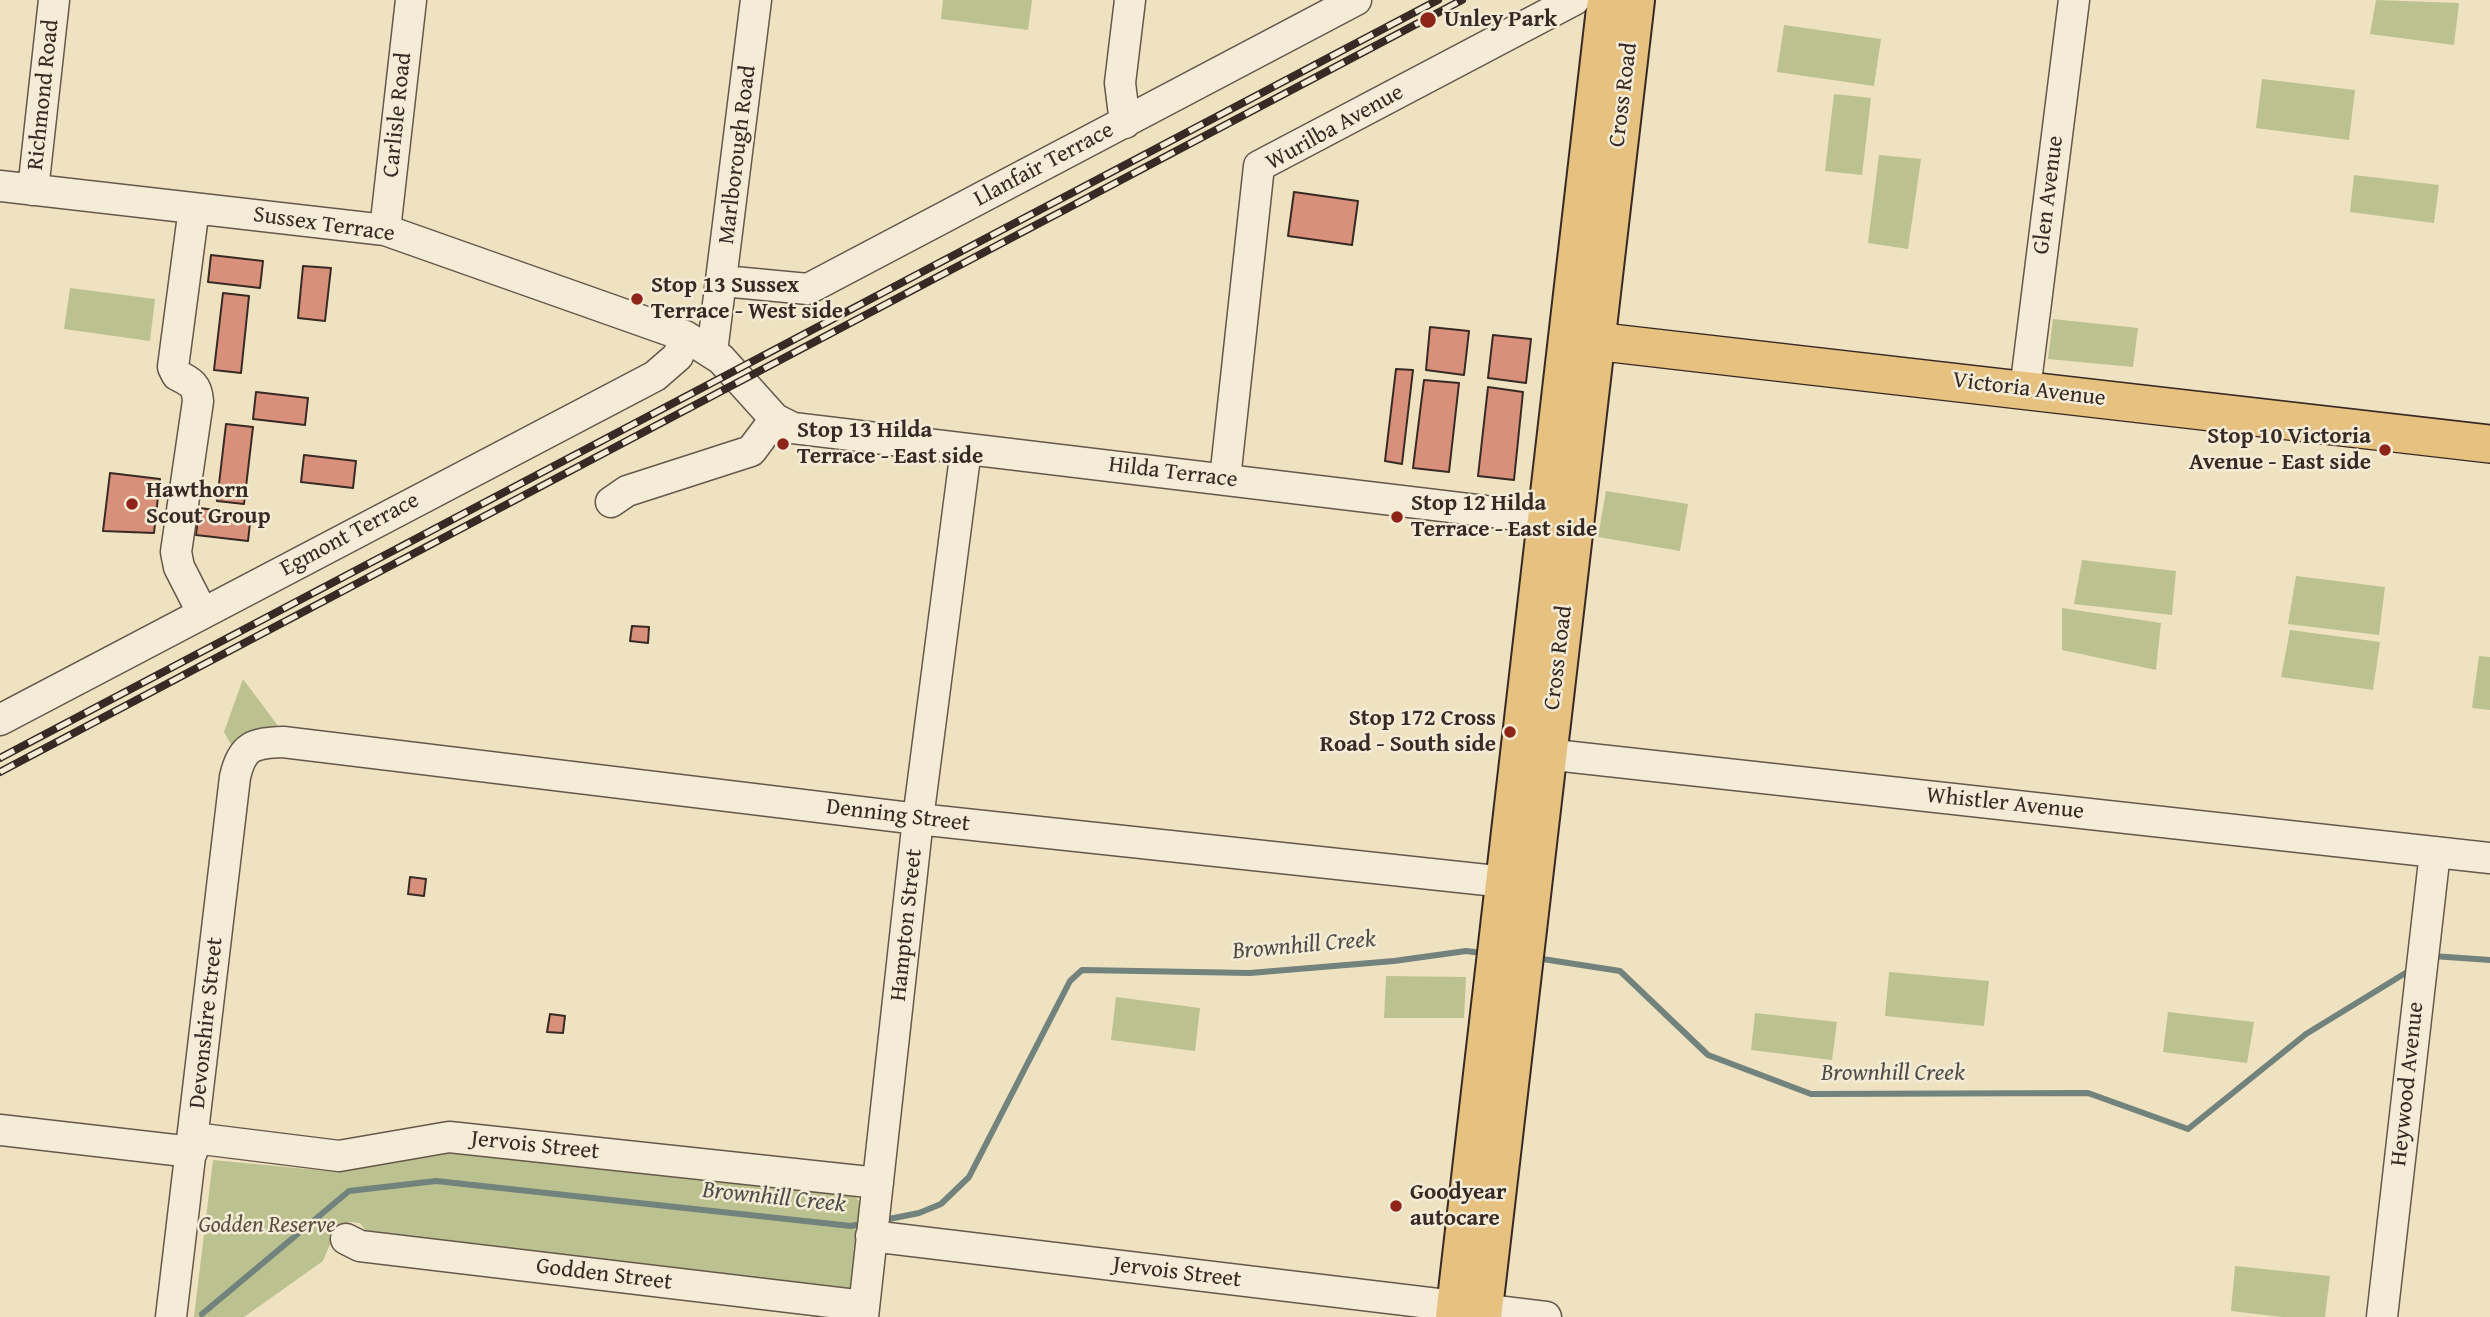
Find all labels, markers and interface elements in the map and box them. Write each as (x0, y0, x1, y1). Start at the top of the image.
place label: Unley Park (1444, 6, 1557, 34)
marker: Unley Park (1418, 10, 1438, 30)
street label: Richmond Road (22, 18, 66, 172)
street label: Cross Road (1604, 41, 1644, 149)
street label: Carlisle Road (378, 51, 418, 179)
street label: Marlborough Road (713, 64, 763, 246)
street label: Wurilba Avenue (1261, 79, 1409, 177)
street label: Llanfair Terrace (969, 117, 1119, 213)
street label: Glen Avenue (2028, 134, 2070, 256)
street label: Sussex Terrace (252, 201, 396, 249)
place label: Stop 13 Sussex Terrace - West side (651, 272, 843, 326)
marker: Stop 13 Sussex Terrace - West side (629, 291, 645, 307)
street label: Victoria Avenue (1951, 367, 2107, 413)
place label: Stop 13 Hilda Terrace - East side (797, 417, 983, 471)
place label: Stop 10 Victoria Avenue - East side (2189, 423, 2371, 477)
marker: Stop 13 Hilda Terrace - East side (775, 436, 791, 452)
marker: Stop 10 Victoria Avenue - East side (2377, 442, 2393, 458)
street label: Hilda Terrace (1107, 451, 1239, 495)
place label: Hawthorn Scout Group (146, 477, 271, 531)
street label: Egmont Terrace (276, 487, 424, 583)
place label: Stop 12 Hilda Terrace - East side (1411, 490, 1597, 544)
marker: Hawthorn Scout Group (124, 496, 140, 512)
marker: Stop 12 Hilda Terrace - East side (1389, 509, 1405, 525)
street label: Cross Road (1539, 604, 1579, 712)
place label: Stop 172 Cross Road - South side (1320, 705, 1496, 759)
marker: Stop 172 Cross Road - South side (1502, 724, 1518, 740)
street label: Whistler Avenue (1925, 782, 2085, 826)
street label: Denning Street (825, 793, 971, 839)
street label: Hampton Street (885, 847, 929, 1003)
water label: Brownhill Creek (1231, 925, 1377, 967)
street label: Devonshire Street (184, 936, 230, 1110)
street label: Heywood Avenue (2386, 1001, 2430, 1167)
water label: Brownhill Creek (1821, 1060, 1965, 1088)
street label: Jervois Street (469, 1126, 601, 1166)
water label: Brownhill Creek (701, 1176, 847, 1220)
place label: Goodyear autocare (1410, 1179, 1507, 1233)
marker: Goodyear autocare (1388, 1198, 1404, 1214)
park label: Godden Reserve (199, 1212, 335, 1240)
street label: Jervois Street (1111, 1251, 1243, 1295)
street label: Godden Street (534, 1253, 674, 1297)

